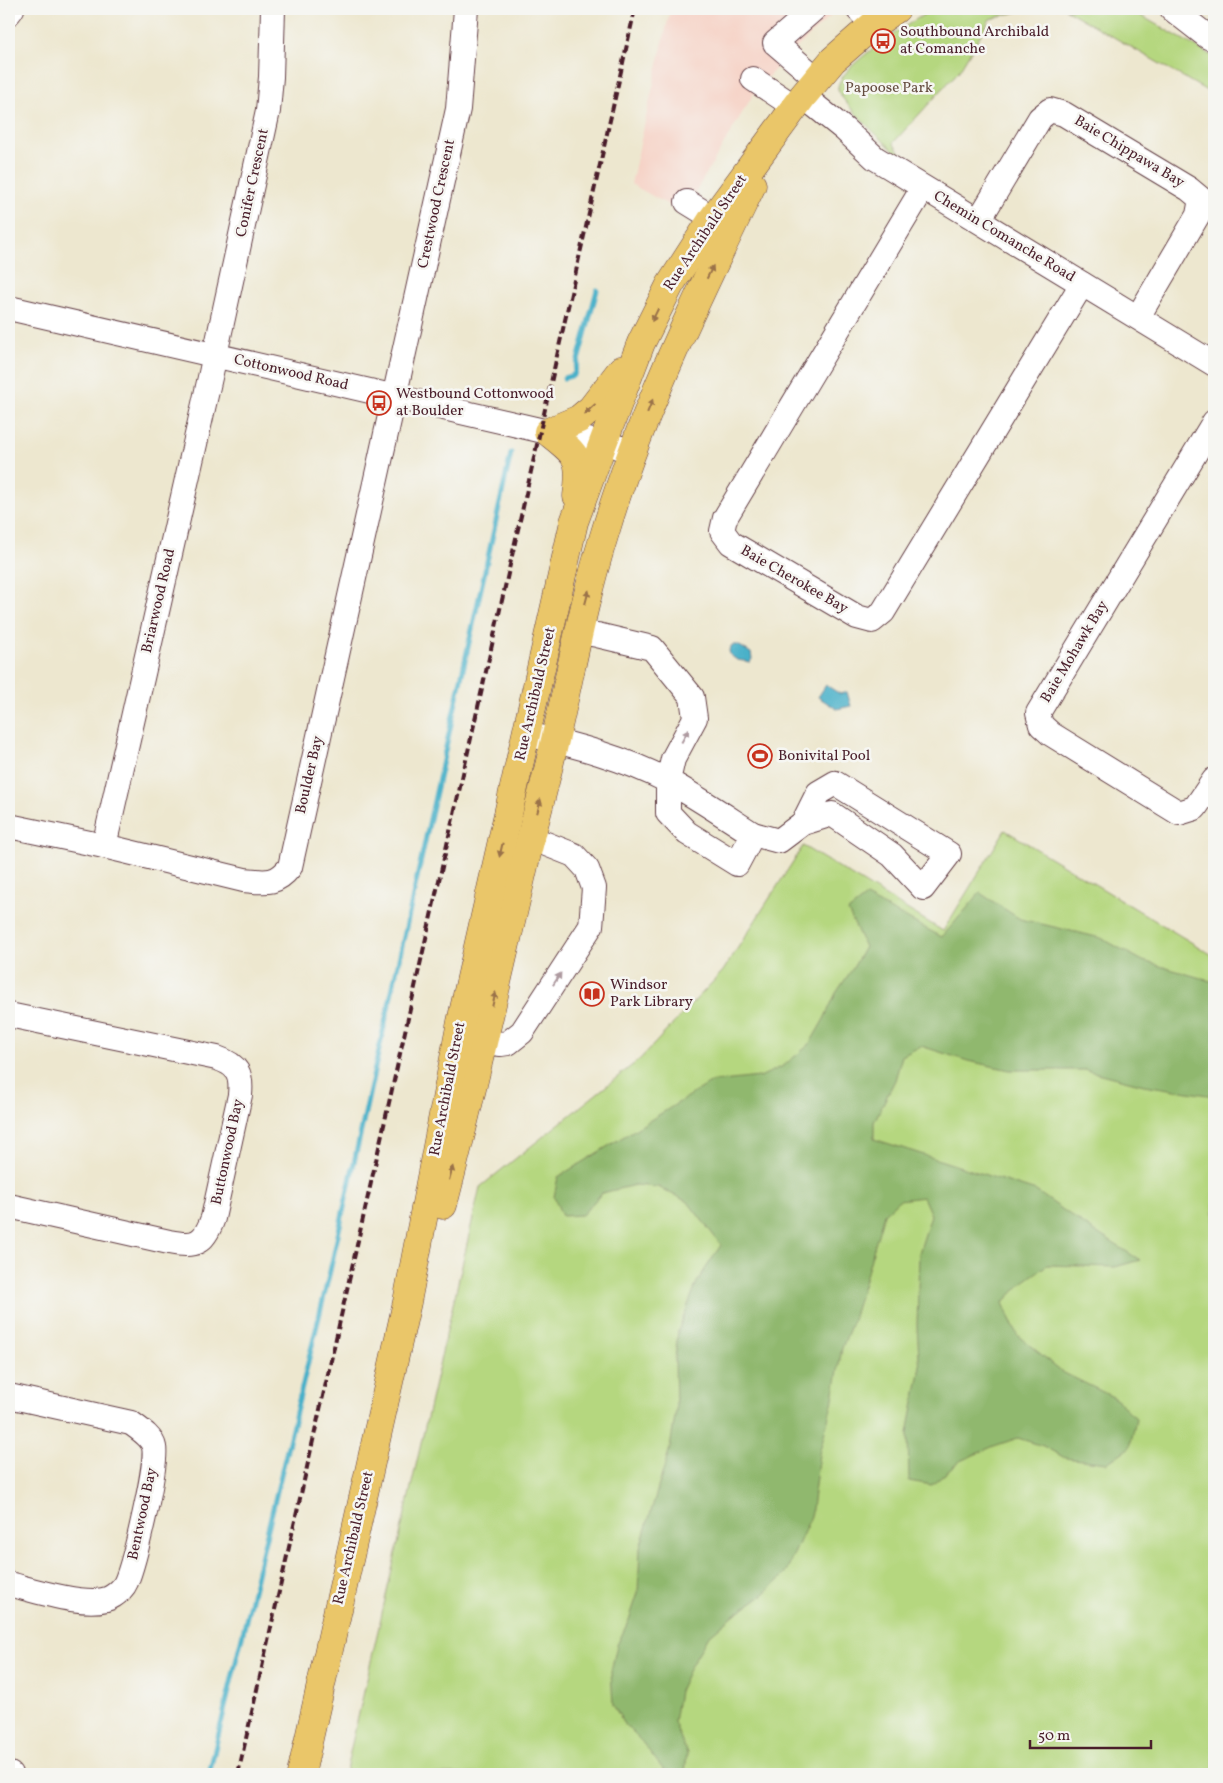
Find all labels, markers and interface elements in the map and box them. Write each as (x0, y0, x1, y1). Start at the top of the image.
place label: Southbound Archibald at Comanche (900, 22, 1049, 60)
bus stop icon: Southbound Archibald at Comanche (870, 28, 896, 54)
park label: Papoose Park (845, 78, 933, 99)
street label: Baie Chippawa Bay (1070, 111, 1188, 193)
street label: Conifer Crescent (231, 127, 275, 239)
street label: Crestwood Crescent (413, 138, 461, 270)
street label: Rue Archibald Street (659, 171, 753, 295)
street label: Chemin Comanche Road (929, 186, 1079, 288)
one-way arrow (706, 265, 714, 280)
one-way arrow (651, 308, 659, 322)
street label: Cottonwood Road (232, 350, 350, 396)
place label: Westbound Cottonwood at Boulder (396, 384, 554, 422)
bus stop icon: Westbound Cottonwood at Boulder (366, 390, 392, 416)
one-way arrow (647, 399, 655, 413)
one-way arrow (584, 403, 596, 415)
street label: Baie Cherokee Bay (736, 541, 852, 619)
street label: Briarwood Road (137, 547, 181, 655)
one-way arrow (583, 589, 591, 604)
street label: Baie Mohawk Bay (1036, 597, 1114, 707)
street label: Rue Archibald Street (510, 625, 562, 763)
one-way arrow (681, 729, 689, 743)
street label: Boulder Bay (291, 734, 329, 816)
sports icon: Bonivital Pool (747, 743, 773, 769)
place label: Bonivital Pool (778, 746, 870, 767)
one-way arrow (535, 799, 543, 814)
one-way arrow (496, 843, 504, 859)
one-way arrow (552, 972, 561, 985)
place label: Windsor Park Library (610, 975, 693, 1013)
library icon: Windsor Park Library (579, 981, 605, 1007)
one-way arrow (490, 991, 498, 1006)
street label: Rue Archibald Street (425, 1020, 471, 1158)
street label: Buttonwood Bay (207, 1097, 249, 1207)
one-way arrow (447, 1166, 455, 1181)
street label: Bentwood Bay (123, 1466, 163, 1562)
street label: Rue Archibald Street (328, 1469, 380, 1607)
scale bar (1030, 1718, 1152, 1750)
text: 50 m (1038, 1726, 1070, 1747)

